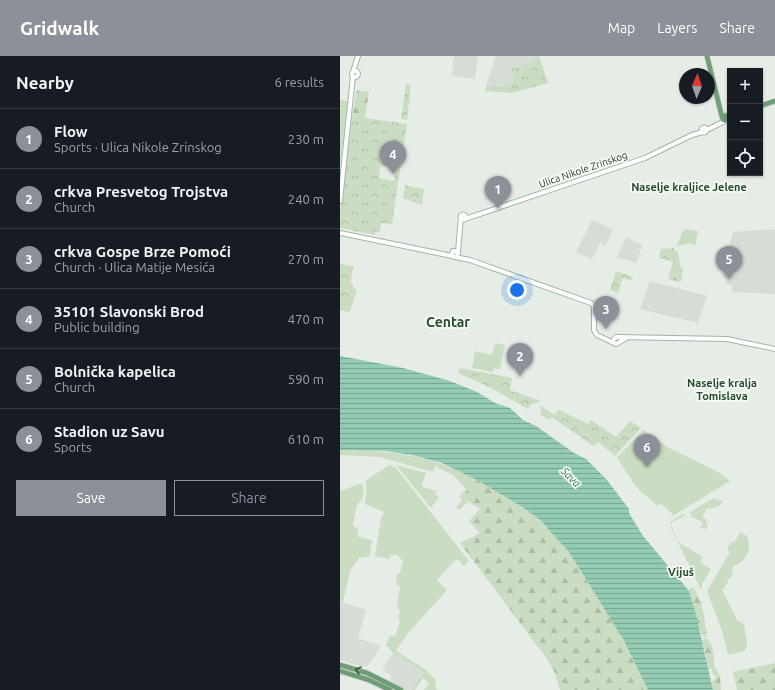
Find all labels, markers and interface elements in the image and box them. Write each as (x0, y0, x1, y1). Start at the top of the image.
text: Gridwalk (20, 17, 99, 39)
text: Map (608, 20, 635, 36)
text: Layers (657, 20, 697, 36)
text: Share (719, 20, 755, 36)
north arrow (679, 68, 715, 104)
map controls (727, 68, 763, 176)
button: + (727, 68, 763, 104)
text: Nearby (16, 73, 74, 92)
text: 6 results (274, 75, 324, 89)
button: − (727, 104, 763, 140)
text: Flow (54, 123, 88, 140)
text: 1 (25, 132, 33, 146)
text: 230 m (288, 132, 324, 146)
text: Sports · Ulica Nikole Zrinskog (54, 140, 222, 154)
button: locate (727, 140, 763, 176)
pin: 4 (380, 141, 406, 174)
street label: Ulica Nikole Zrinskog (537, 149, 629, 190)
pin: 1 (485, 176, 511, 209)
district label: Naselje kraljice Jelene (631, 181, 747, 193)
text: crkva Presvetog Trojstva (54, 183, 228, 200)
text: 2 (25, 192, 33, 206)
text: 240 m (288, 192, 324, 206)
text: Church (54, 200, 95, 214)
text: crkva Gospe Brze Pomoći (54, 243, 231, 260)
pin: 5 (716, 246, 742, 279)
text: 3 (25, 252, 33, 266)
text: 270 m (288, 252, 324, 266)
text: Church · Ulica Matije Mesića (54, 260, 215, 274)
your location (507, 280, 527, 300)
pin: 3 (593, 296, 619, 329)
text: 35101 Slavonski Brod (54, 303, 204, 320)
text: 4 (25, 312, 33, 326)
text: 470 m (288, 312, 324, 326)
district label: Centar (426, 314, 470, 330)
text: Public building (54, 320, 140, 334)
pin: 2 (507, 343, 533, 376)
text: Bolnička kapelica (54, 363, 176, 380)
text: 5 (25, 372, 33, 386)
text: 590 m (288, 372, 324, 386)
district label: Naselje kralja Tomislava (687, 377, 757, 402)
text: Church (54, 380, 95, 394)
text: Stadion uz Savu (54, 423, 165, 440)
text: 6 (25, 432, 33, 446)
text: 610 m (288, 432, 324, 446)
pin: 6 (634, 434, 660, 467)
text: Sports (54, 440, 92, 454)
water label: Sava (558, 464, 583, 489)
button: Save (16, 480, 166, 516)
button: Share (174, 480, 324, 516)
district label: Vijuš (668, 566, 694, 578)
one-way arrow (355, 666, 362, 675)

